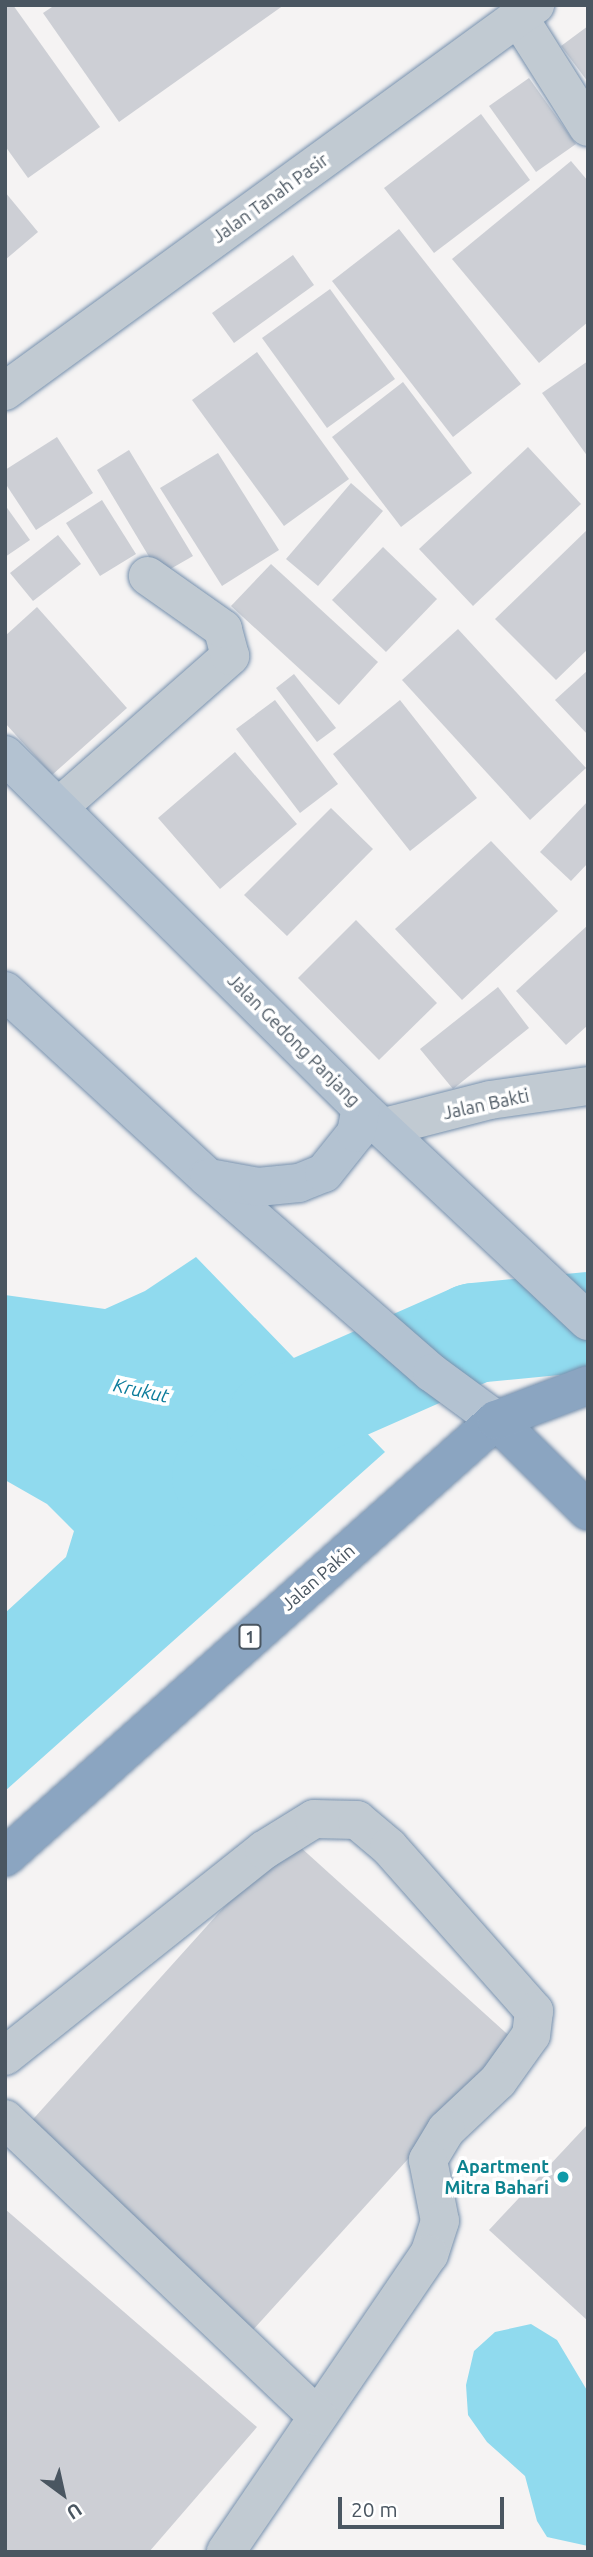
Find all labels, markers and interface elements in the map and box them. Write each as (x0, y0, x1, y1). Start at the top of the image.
street label: Jalan Tanah Pasir (208, 149, 332, 247)
street label: Jalan Gedong Panjang (223, 969, 365, 1111)
street label: Jalan Bakti (441, 1084, 531, 1124)
water label: Krukut (111, 1374, 171, 1408)
street label: Jalan Pakin (277, 1539, 359, 1615)
road number: 1 (238, 1624, 262, 1650)
place label: Apartment Mitra Bahari (445, 2156, 549, 2198)
marker: Apartment Mitra Bahari (555, 2169, 571, 2185)
north arrow (28, 2459, 98, 2529)
scale bar (341, 2484, 507, 2528)
text: 20 m (351, 2497, 398, 2521)
text: U (63, 2499, 86, 2524)

